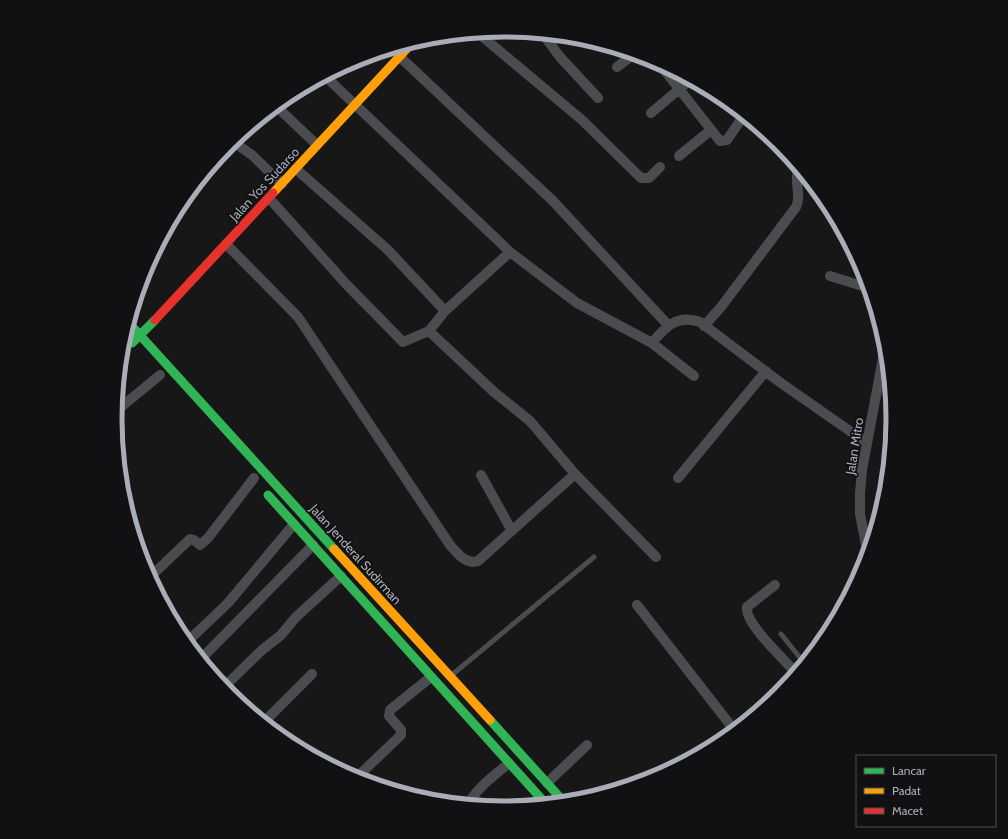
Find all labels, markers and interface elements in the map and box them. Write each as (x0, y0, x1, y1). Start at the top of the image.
street label: Jalan Yos Sudarso (225, 144, 302, 225)
street label: Jalan Mitro (841, 416, 866, 477)
street label: Jalan Jenderal Sudirman (306, 500, 405, 607)
legend (856, 755, 996, 827)
text: Lancar (892, 763, 926, 778)
text: Padat (892, 783, 921, 798)
text: Macet (892, 803, 923, 818)

